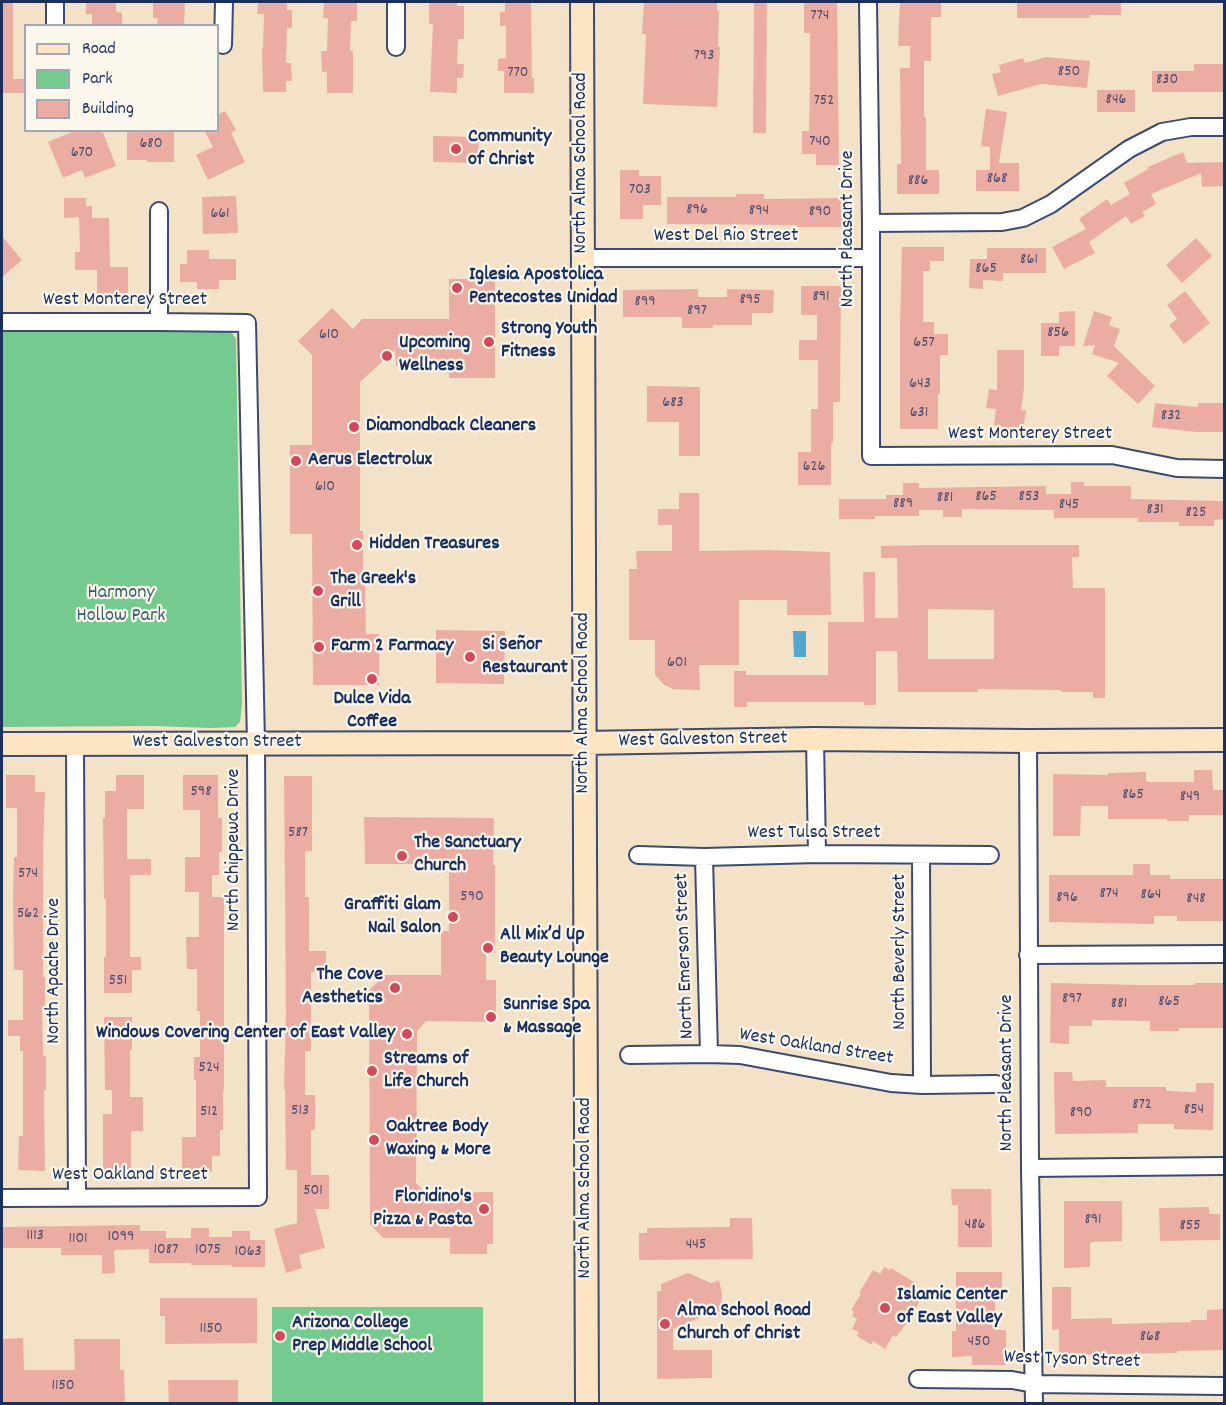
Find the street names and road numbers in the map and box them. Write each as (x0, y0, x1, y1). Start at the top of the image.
street label: North Alma School Road (570, 72, 594, 254)
street label: North Pleasant Drive (837, 151, 861, 307)
street label: West Del Rio Street (654, 225, 798, 249)
street label: West Monterey Street (43, 289, 207, 313)
street label: West Monterey Street (948, 423, 1112, 447)
street label: North Alma School Road (572, 612, 596, 794)
street label: West Galveston Street (618, 728, 788, 754)
street label: West Galveston Street (132, 731, 302, 755)
street label: North Chippewa Drive (223, 769, 247, 931)
street label: West Tulsa Street (747, 822, 881, 846)
street label: North Emerson Street (671, 873, 701, 1039)
street label: North Beverly Street (889, 874, 913, 1030)
street label: North Apache Drive (43, 898, 67, 1044)
street label: North Pleasant Drive (996, 995, 1020, 1151)
street label: West Oakland Street (737, 1024, 895, 1072)
street label: North Alma School Road (574, 1097, 598, 1279)
street label: West Oakland Street (52, 1164, 208, 1188)
street label: West Tyson Street (1003, 1347, 1141, 1375)

